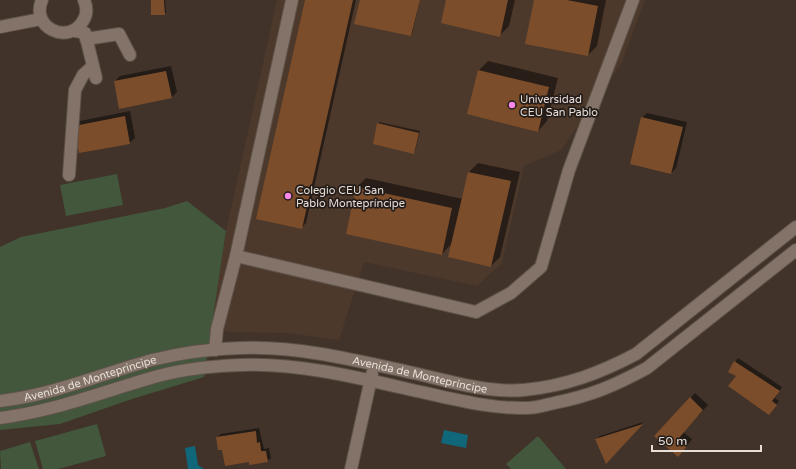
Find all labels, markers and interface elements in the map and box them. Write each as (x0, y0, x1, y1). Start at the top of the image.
place label: Universidad CEU San Pablo (520, 93, 598, 119)
marker: Universidad CEU San Pablo (507, 100, 517, 110)
place label: Colegio CEU San Pablo Montepríncipe (296, 184, 405, 210)
marker: Colegio CEU San Pablo Montepríncipe (283, 191, 293, 201)
street label: Avenida de Montepríncipe (22, 353, 158, 404)
street label: Avenida de Montepríncipe (351, 353, 488, 395)
scale bar (652, 427, 761, 453)
text: 50 m (658, 434, 687, 448)

